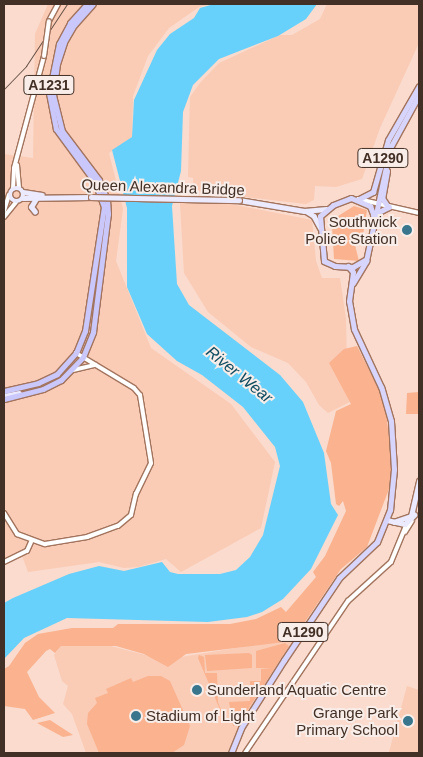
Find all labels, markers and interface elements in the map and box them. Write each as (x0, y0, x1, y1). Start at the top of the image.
road number: A1231 (23, 74, 75, 96)
road number: A1290 (357, 146, 409, 170)
street label: Queen Alexandra Bridge (81, 175, 245, 199)
place label: Southwick Police Station (305, 212, 397, 247)
marker: Southwick Police Station (401, 224, 413, 236)
water label: River Wear (202, 342, 276, 408)
road number: A1290 (277, 620, 329, 644)
place label: Sunderland Aquatic Centre (207, 681, 387, 699)
marker: Sunderland Aquatic Centre (191, 684, 203, 696)
place label: Grange Park Primary School (296, 703, 398, 738)
place label: Stadium of Light (146, 707, 254, 725)
marker: Stadium of Light (130, 710, 142, 722)
marker: Grange Park Primary School (402, 715, 414, 727)

